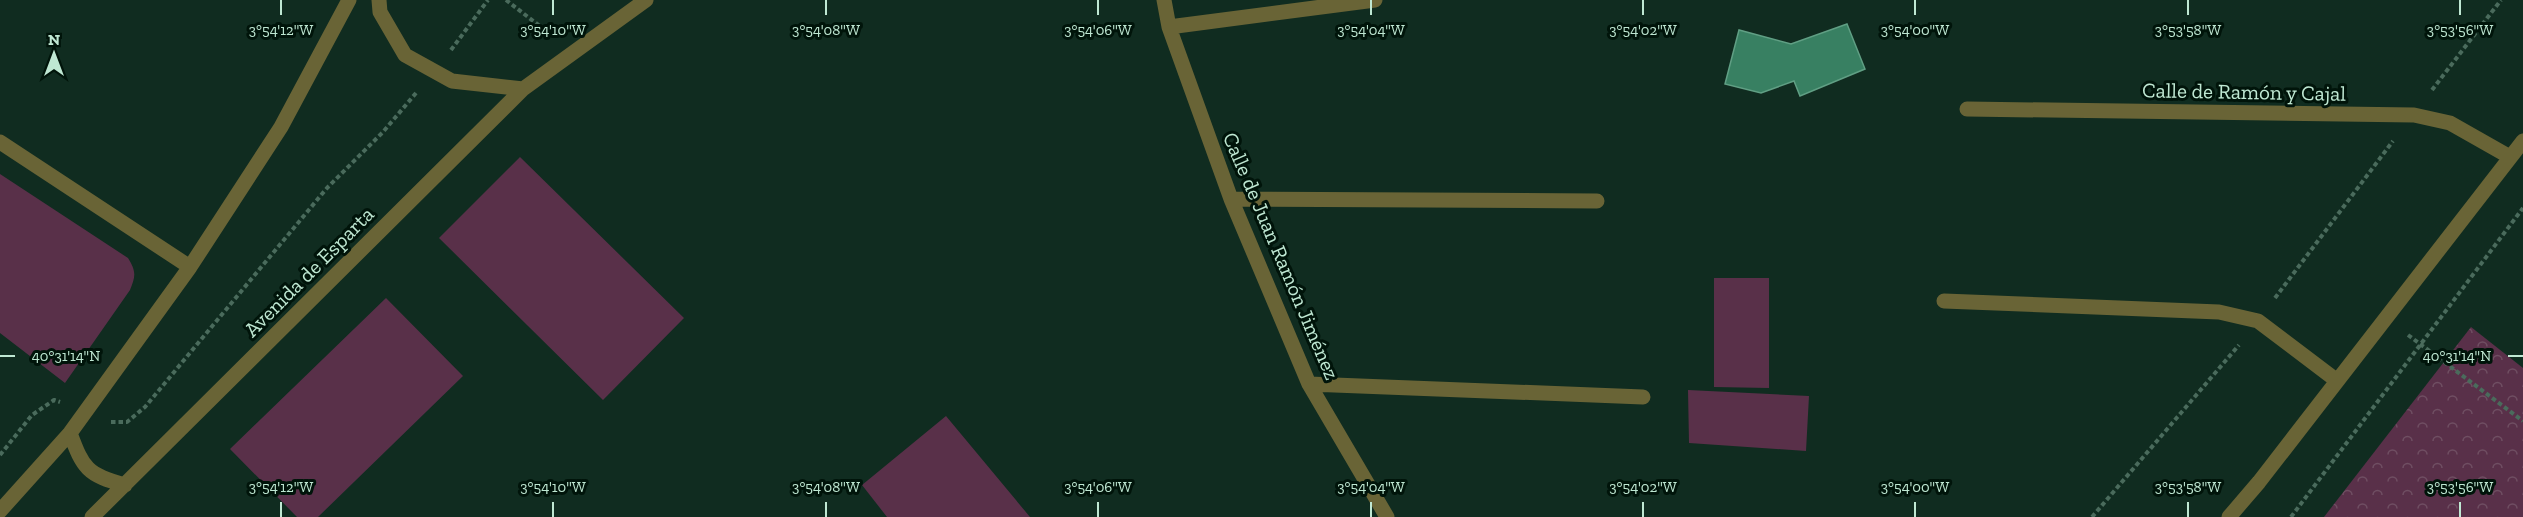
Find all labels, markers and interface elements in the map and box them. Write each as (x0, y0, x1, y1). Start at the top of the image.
text: 3°54'12"W (249, 21, 313, 39)
text: 3°54'10"W (520, 21, 586, 39)
text: 3°54'08"W (792, 21, 860, 39)
text: 3°54'06"W (1064, 21, 1132, 39)
text: 3°54'04"W (1337, 21, 1405, 39)
text: 3°54'02"W (1609, 21, 1677, 39)
text: 3°54'00"W (1881, 21, 1949, 39)
text: 3°53'58"W (2155, 21, 2221, 39)
text: 3°53'56"W (2427, 21, 2493, 39)
north arrow (24, 24, 84, 84)
text: N (48, 30, 60, 49)
street label: Calle de Ramón y Cajal (2142, 77, 2346, 107)
street label: Calle de Juan Ramón Jiménez (1218, 128, 1345, 383)
street label: Avenida de Esparta (239, 202, 379, 342)
text: 40°31'14"N (32, 347, 100, 365)
text: 40°31'14"N (2423, 347, 2491, 365)
text: 3°54'12"W (249, 478, 313, 496)
text: 3°54'10"W (520, 478, 586, 496)
text: 3°54'08"W (792, 478, 860, 496)
text: 3°54'06"W (1064, 478, 1132, 496)
text: 3°54'04"W (1337, 478, 1405, 496)
text: 3°54'02"W (1609, 478, 1677, 496)
text: 3°54'00"W (1881, 478, 1949, 496)
text: 3°53'58"W (2155, 478, 2221, 496)
text: 3°53'56"W (2427, 478, 2493, 496)

